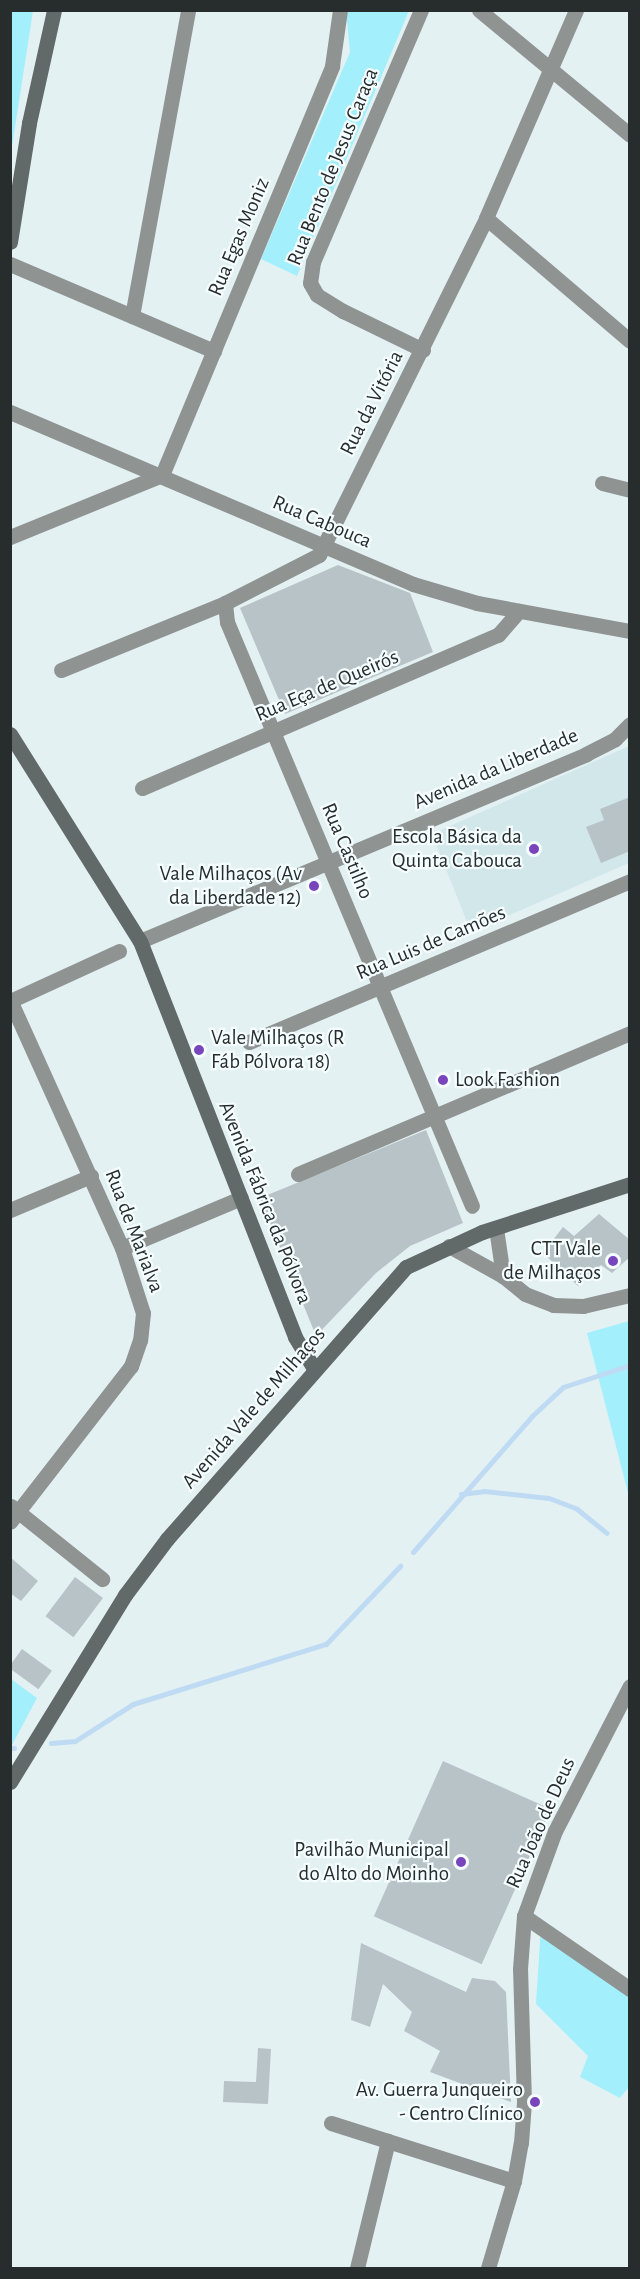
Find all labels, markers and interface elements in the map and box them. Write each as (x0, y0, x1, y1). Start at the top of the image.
street label: Rua Bento de Jesus Caraça (282, 65, 384, 269)
street label: Rua Egas Moniz (203, 174, 275, 300)
street label: Rua da Vitória (335, 346, 409, 460)
street label: Rua Cabouca (269, 490, 375, 554)
street label: Rua Eça de Queirós (251, 644, 403, 728)
street label: Avenida da Liberdade (410, 723, 582, 815)
street label: Rua Castilho (316, 799, 378, 903)
place label: Escola Básica da Quinta Cabouca (392, 824, 522, 874)
marker: Escola Básica da Quinta Cabouca (527, 842, 541, 856)
place label: Vale Milhaços (Av da Liberdade 12) (160, 861, 302, 911)
marker: Vale Milhaços (Av da Liberdade 12) (307, 879, 321, 893)
street label: Rua Luis de Camões (353, 900, 509, 986)
place label: Vale Milhaços (R Fáb Pólvora 18) (211, 1025, 345, 1075)
marker: Vale Milhaços (R Fáb Pólvora 18) (192, 1043, 206, 1057)
place label: Look Fashion (455, 1067, 560, 1093)
marker: Look Fashion (436, 1073, 450, 1087)
street label: Avenida Fábrica da Pólvora (213, 1098, 317, 1308)
street label: Rua de Marialva (99, 1166, 169, 1296)
place label: CTT Vale de Milhaços (503, 1236, 601, 1286)
marker: CTT Vale de Milhaços (606, 1254, 620, 1268)
street label: Avenida Vale de Milhaços (177, 1322, 331, 1494)
street label: Rua João de Deus (501, 1754, 581, 1892)
place label: Pavilhão Municipal do Alto do Moinho (294, 1837, 449, 1887)
marker: Pavilhão Municipal do Alto do Moinho (454, 1855, 468, 1869)
place label: Av. Guerra Junqueiro - Centro Clínico (356, 2077, 523, 2127)
marker: Av. Guerra Junqueiro - Centro Clínico (528, 2095, 542, 2109)

